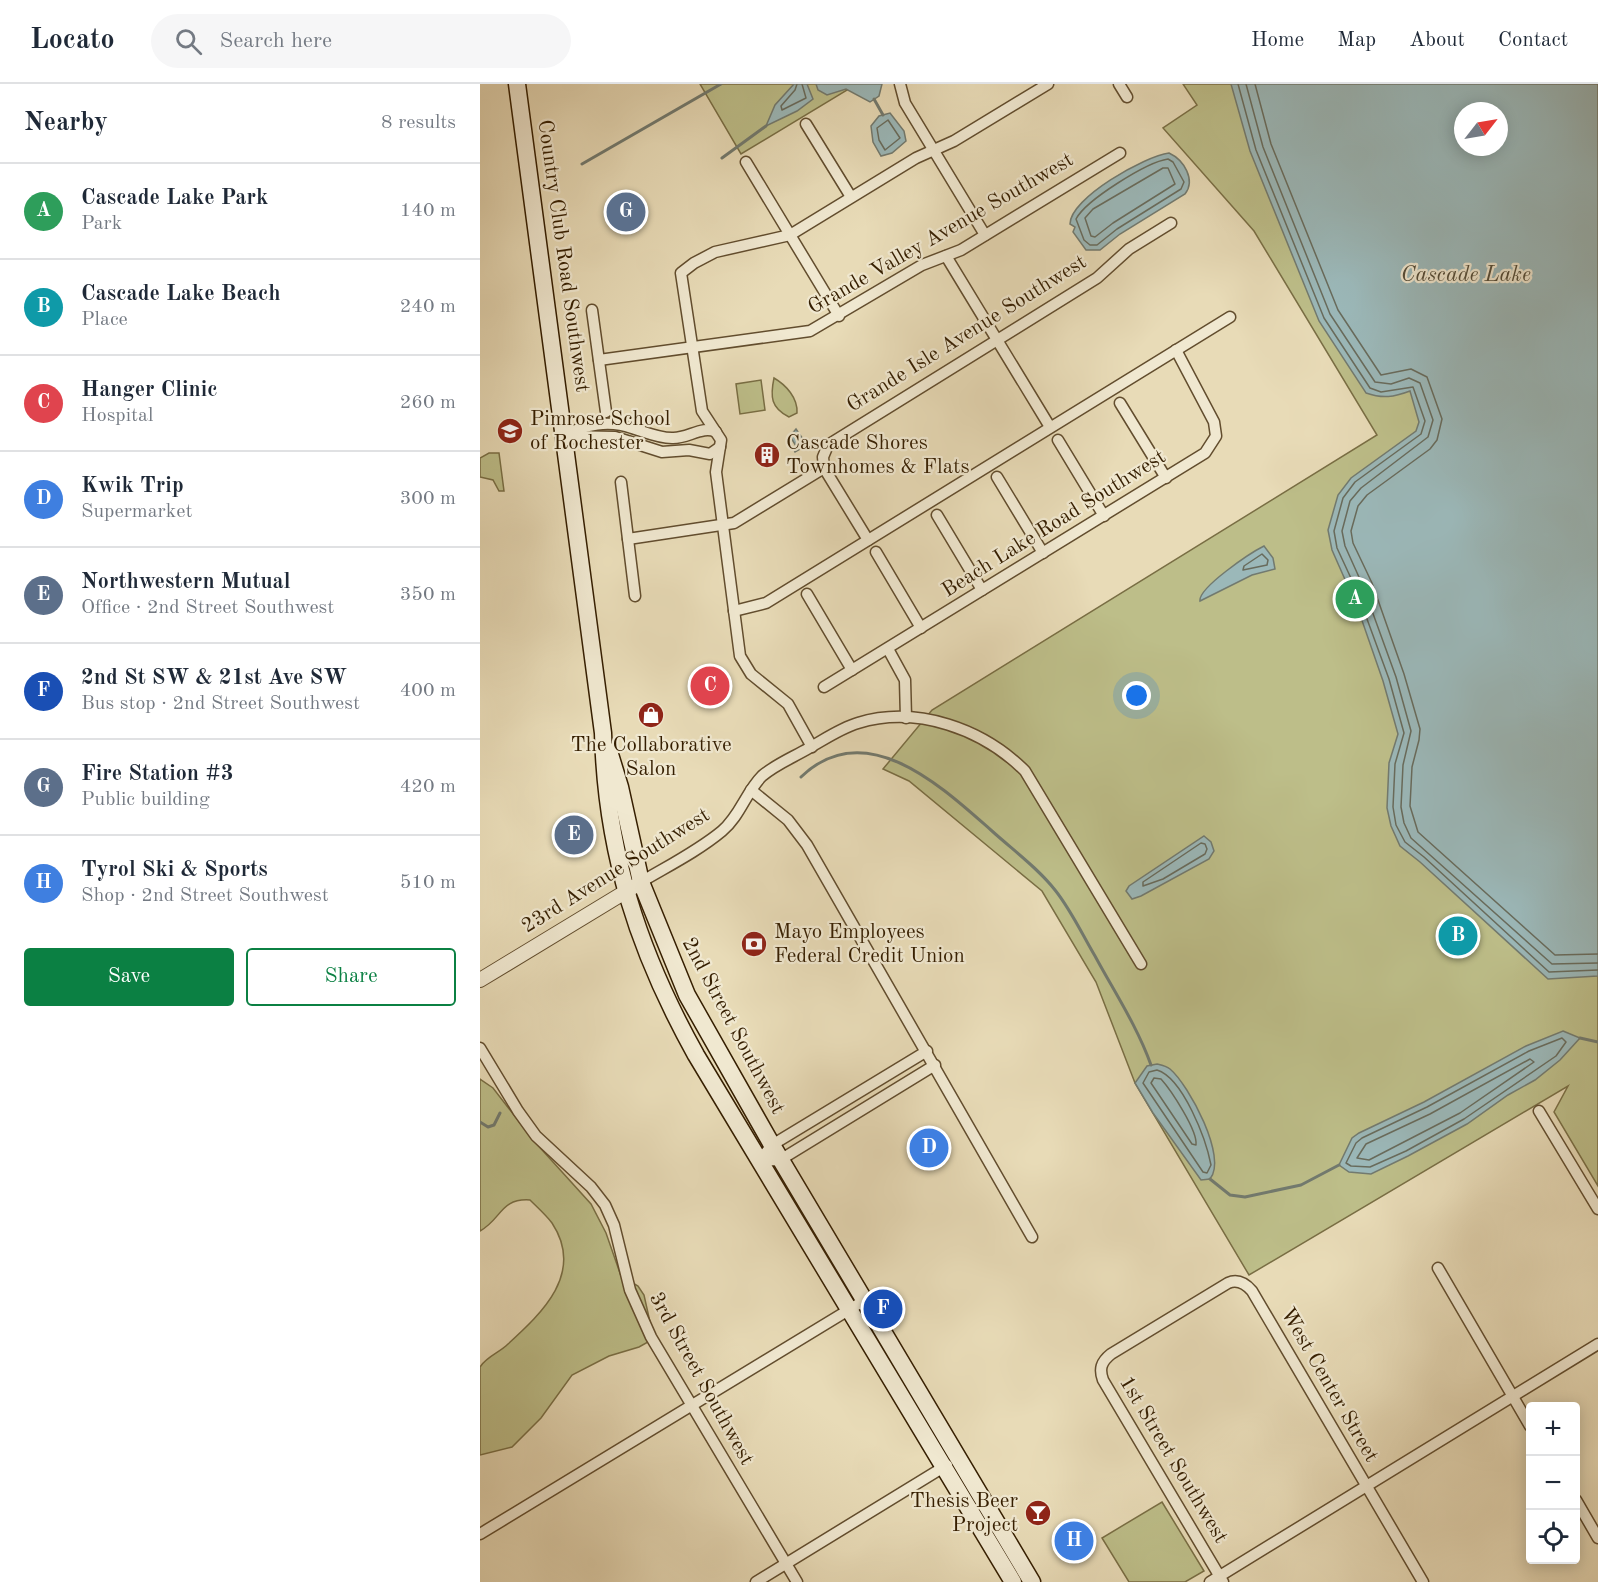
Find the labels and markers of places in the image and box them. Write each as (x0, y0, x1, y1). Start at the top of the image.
pin: G (606, 190, 646, 234)
place label: Pimrose School of Rochester (530, 409, 671, 454)
school or university icon: Pimrose School of Rochester (495, 416, 525, 446)
place label: Cascade Shores Townhomes & Flats (786, 433, 970, 478)
building icon: Cascade Shores Townhomes & Flats (752, 440, 782, 470)
pin: A (1336, 576, 1374, 622)
pin: C (690, 664, 730, 708)
shop icon: The Collaborative Salon (636, 700, 666, 730)
place label: The Collaborative Salon (570, 735, 732, 780)
pin: E (554, 812, 593, 858)
pin: B (1438, 914, 1478, 958)
place label: Mayo Employees Federal Credit Union (774, 922, 965, 967)
bank icon: Mayo Employees Federal Credit Union (739, 929, 769, 959)
pin: D (910, 1126, 948, 1170)
pin: F (864, 1286, 902, 1332)
place label: Thesis Beer Project (910, 1491, 1018, 1536)
bar icon: Thesis Beer Project (1023, 1498, 1053, 1528)
pin: H (1054, 1518, 1094, 1564)

